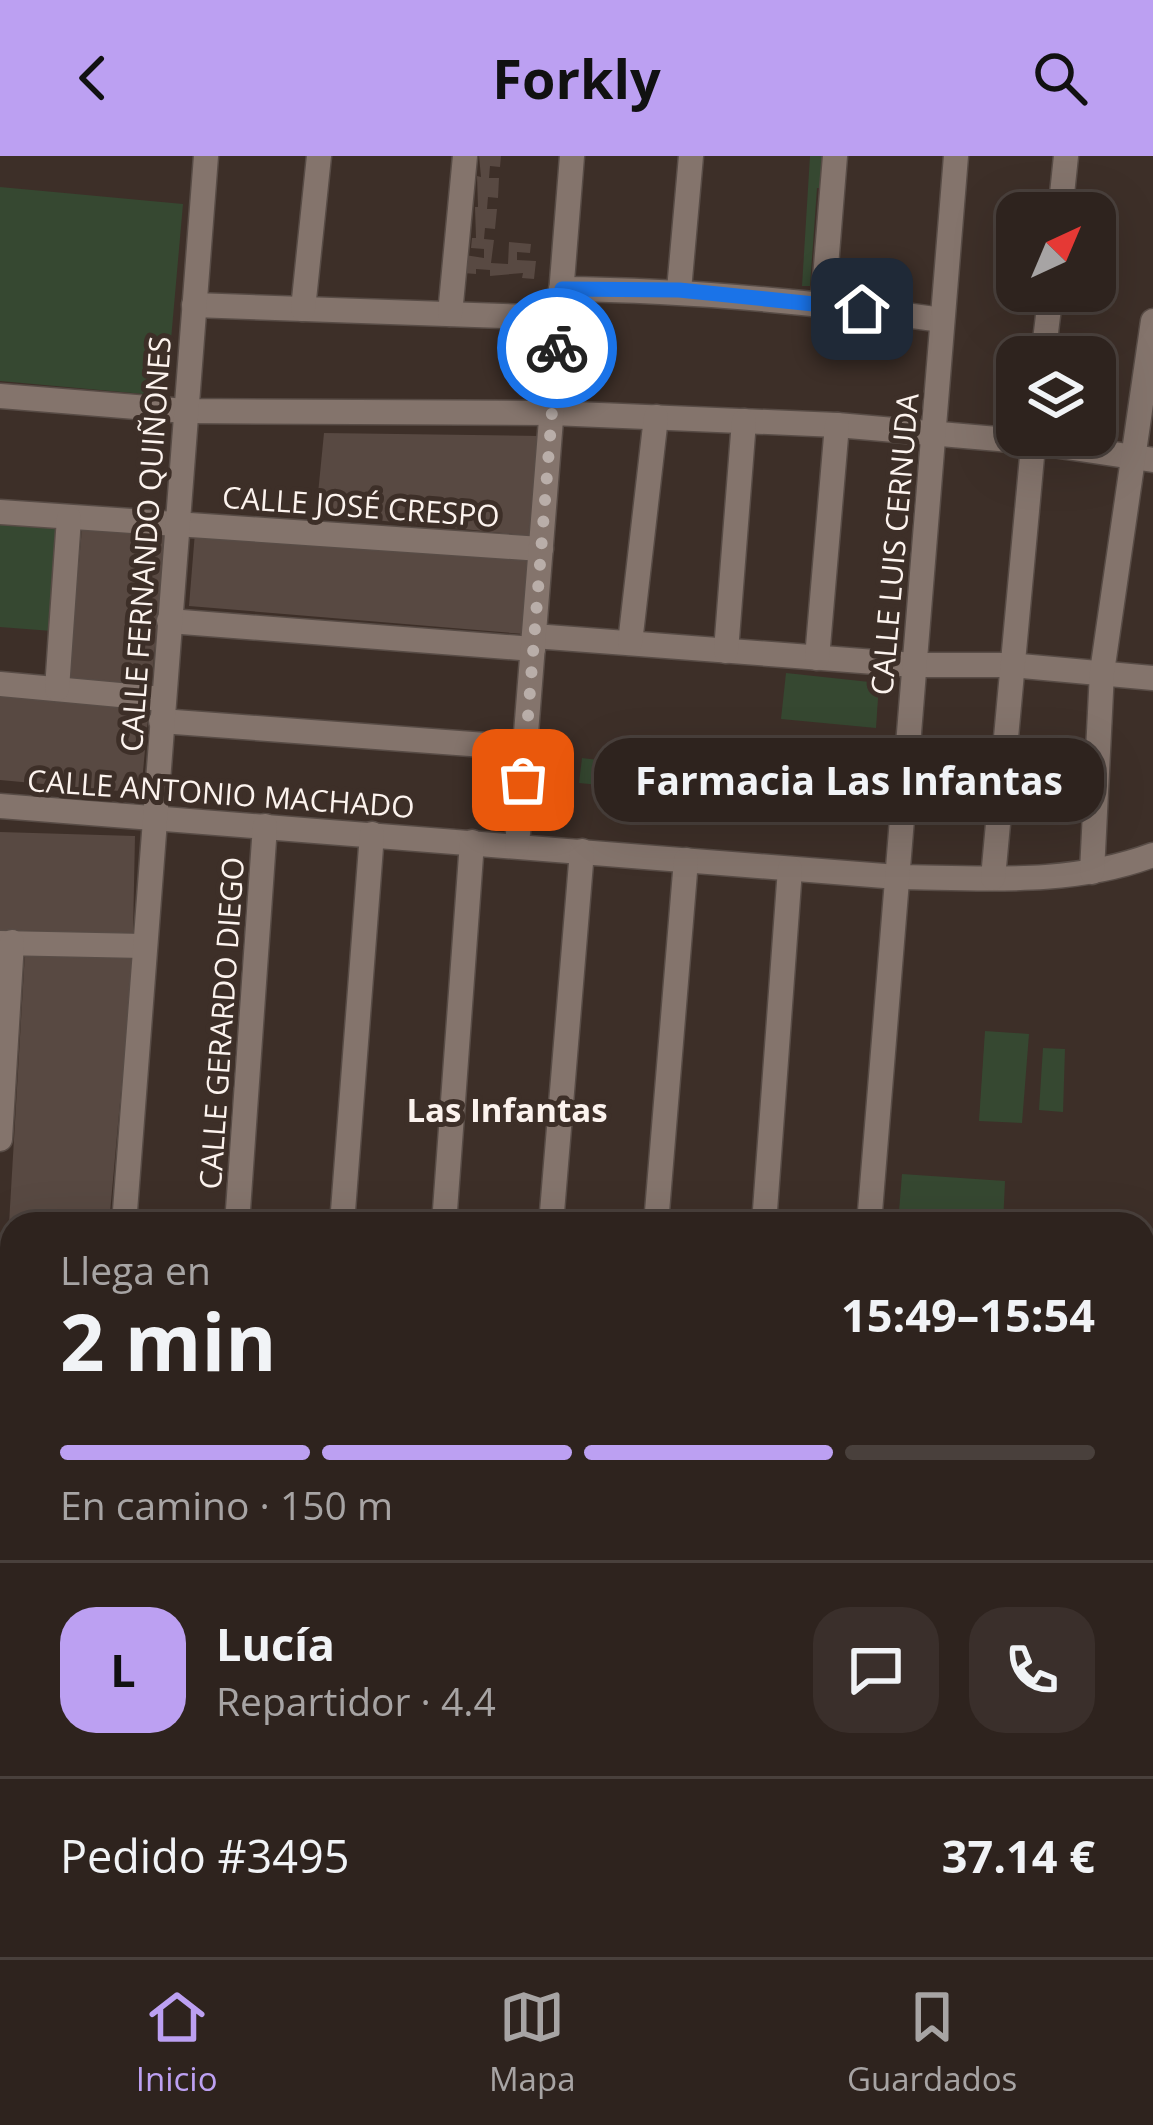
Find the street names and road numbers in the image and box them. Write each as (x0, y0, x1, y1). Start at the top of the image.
street label: CALLE FERNANDO QUIÑONES (110, 335, 180, 753)
street label: CALLE LUIS CERNUDA (860, 391, 928, 697)
street label: CALLE JOSÉ CRESPO (221, 476, 501, 536)
street label: CALLE ANTONIO MACHADO (26, 759, 416, 827)
street label: CALLE GERARDO DIEGO (189, 855, 253, 1191)

